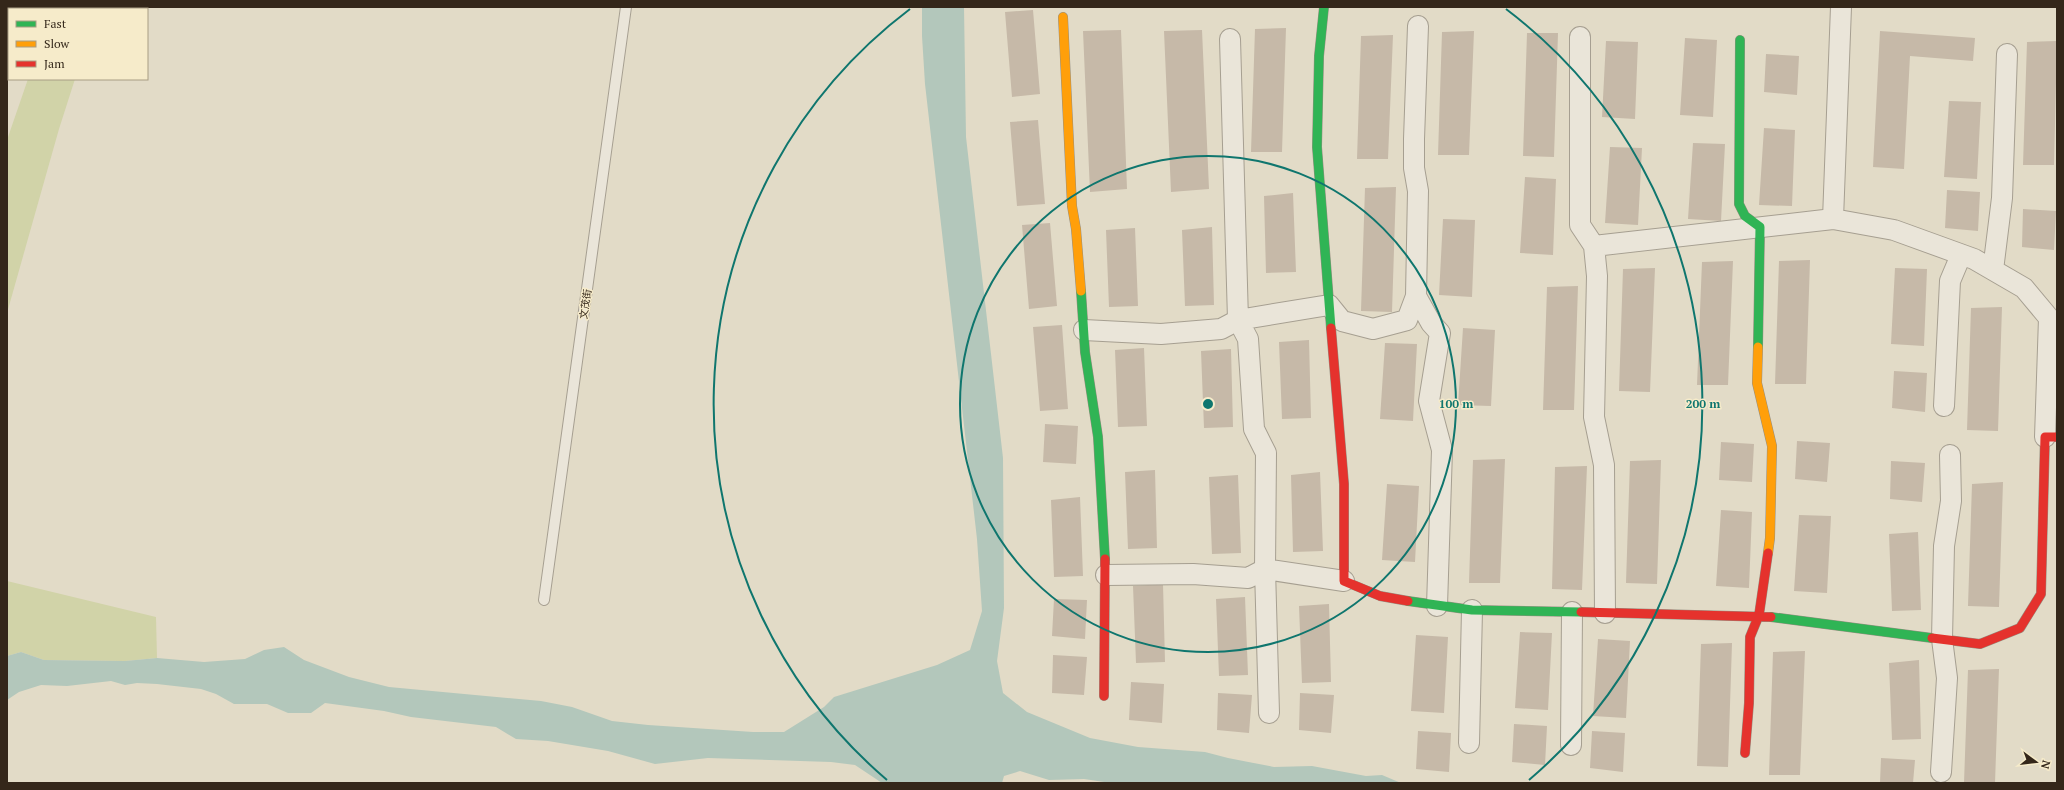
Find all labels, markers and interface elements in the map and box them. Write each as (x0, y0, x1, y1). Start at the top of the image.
legend (8, 8, 148, 80)
text: Fast (44, 16, 67, 31)
text: Slow (44, 36, 70, 51)
text: Jam (44, 56, 65, 71)
street label: 文茂街 (577, 288, 594, 320)
text: 100 m (1439, 396, 1473, 411)
text: 200 m (1686, 396, 1720, 411)
centre of rings (1201, 397, 1215, 411)
north arrow (2016, 742, 2056, 782)
text: N (2038, 759, 2054, 771)

